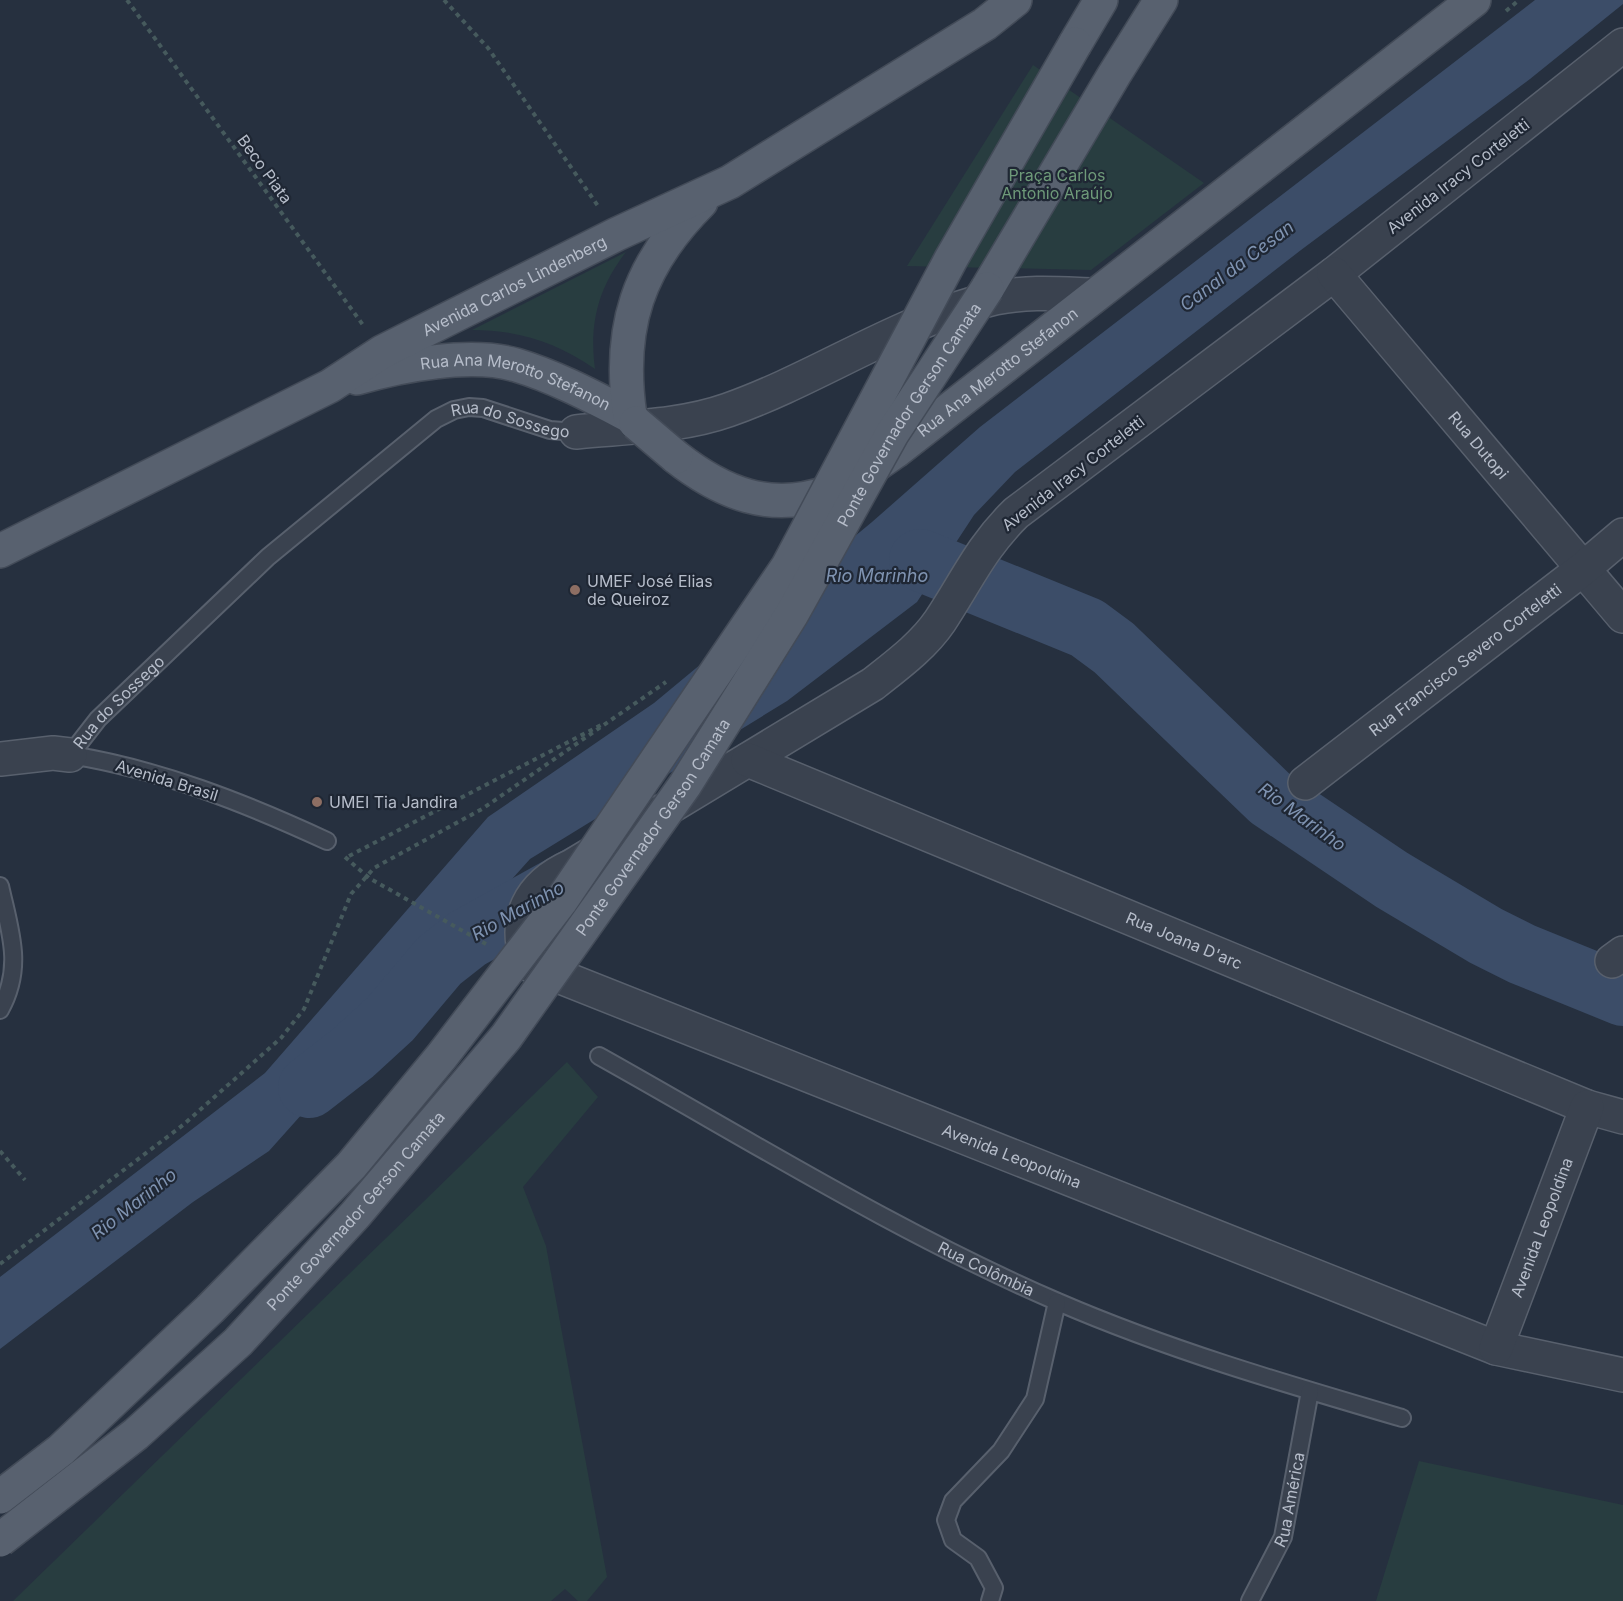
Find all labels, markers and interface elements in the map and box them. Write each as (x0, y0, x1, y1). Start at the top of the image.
street label: Avenida Iracy Corteletti (1383, 114, 1533, 238)
street label: Beco Piata (233, 131, 297, 207)
park label: Praça Carlos Antonio Araújo (1001, 165, 1113, 203)
water label: Canal da Cesan (1176, 216, 1298, 315)
street label: Avenida Carlos Lindenberg (419, 231, 610, 340)
street label: Ponte Governador Gerson Camata (833, 299, 985, 530)
street label: Rua Ana Merotto Stefanon (913, 303, 1082, 441)
street label: Rua Ana Merotto Stefanon (419, 350, 614, 414)
street label: Rua do Sossego (449, 397, 570, 441)
street label: Rua Dutopi (1444, 407, 1513, 483)
street label: Avenida Iracy Corteletti (998, 411, 1148, 535)
water label: Rio Marinho (826, 565, 928, 586)
place label: UMEF José Elias de Queiroz (587, 571, 713, 609)
street label: Rua Francisco Severo Corteletti (1365, 579, 1565, 740)
marker: UMEF José Elias de Queiroz (568, 583, 582, 597)
street label: Rua do Sossego (69, 651, 168, 753)
street label: Ponte Governador Gerson Camata (571, 715, 734, 940)
street label: Avenida Brasil (113, 755, 221, 805)
water label: Rio Marinho (1255, 778, 1350, 855)
place label: UMEI Tia Jandira (329, 792, 458, 812)
marker: UMEI Tia Jandira (310, 795, 324, 809)
water label: Rio Marinho (468, 876, 568, 945)
street label: Rua Joana D'arc (1123, 907, 1245, 973)
street label: Ponte Governador Gerson Camata (262, 1107, 449, 1315)
street label: Avenida Leopoldina (939, 1119, 1084, 1192)
street label: Avenida Leopoldina (1506, 1155, 1577, 1300)
water label: Rio Marinho (87, 1164, 181, 1243)
street label: Rua Colômbia (935, 1237, 1038, 1300)
street label: Rua América (1270, 1451, 1308, 1551)

